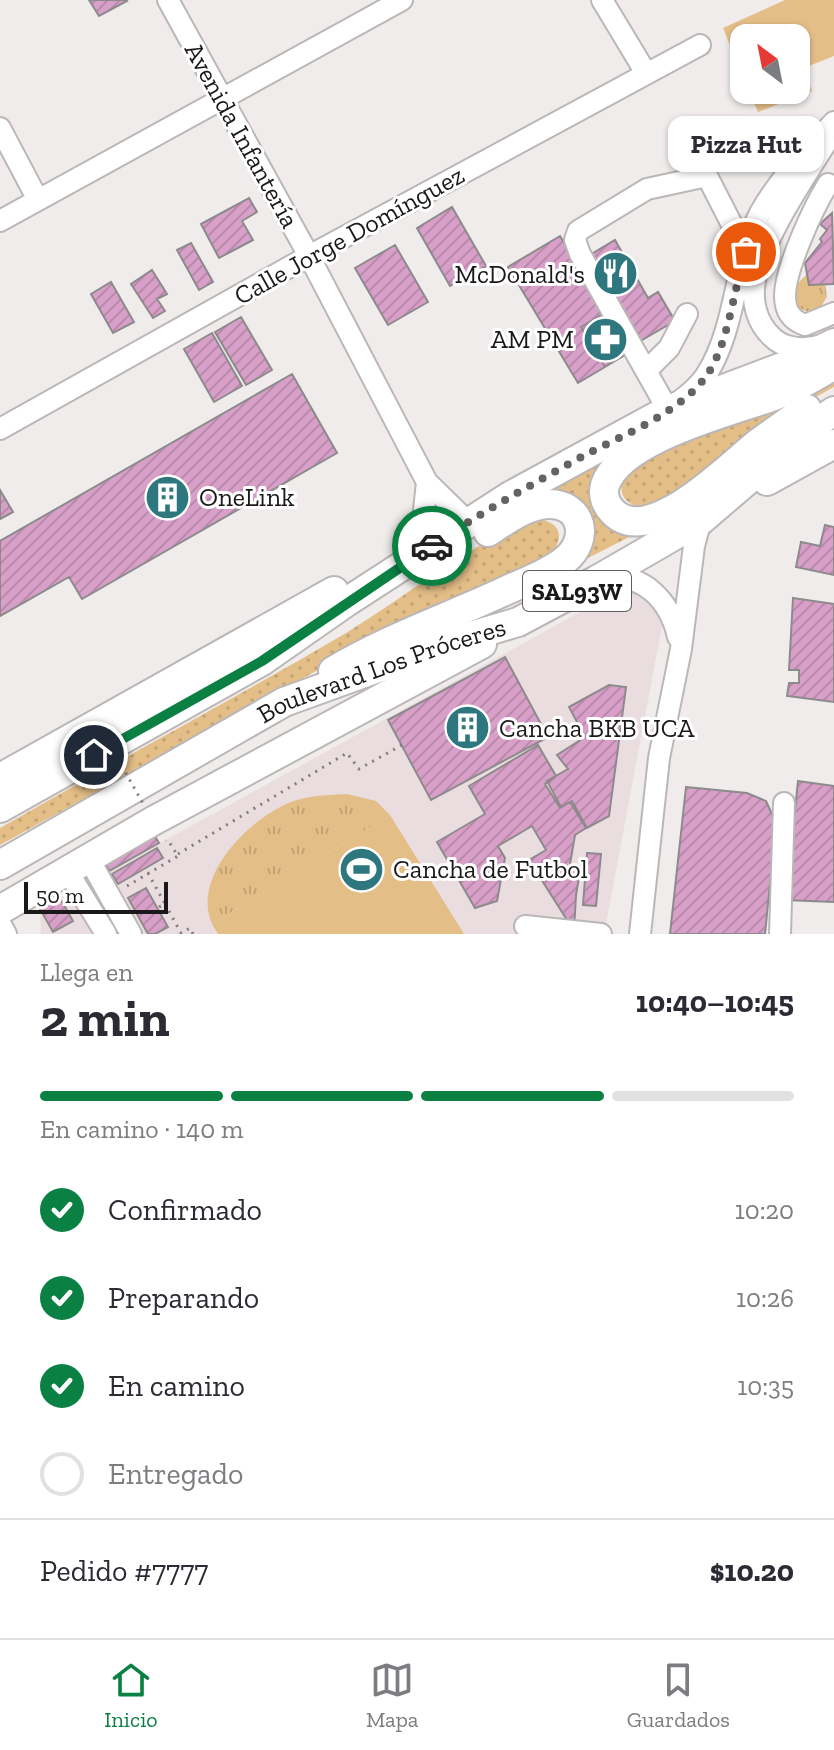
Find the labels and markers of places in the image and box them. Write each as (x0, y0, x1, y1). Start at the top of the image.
callout: Pizza Hut (668, 116, 824, 172)
pin (712, 218, 780, 286)
restaurant icon: McDonald's (592, 250, 640, 298)
place label: McDonald's (455, 258, 585, 290)
pharmacy icon: AM PM (581, 315, 629, 363)
place label: AM PM (491, 323, 574, 355)
building icon: OneLink (144, 473, 192, 521)
place label: OneLink (199, 481, 295, 513)
building icon: Cancha BKB UCA (444, 704, 492, 752)
place label: Cancha BKB UCA (499, 712, 696, 744)
pin (60, 721, 128, 789)
sports icon: Cancha de Futbol (338, 845, 386, 893)
place label: Cancha de Futbol (393, 853, 588, 885)

